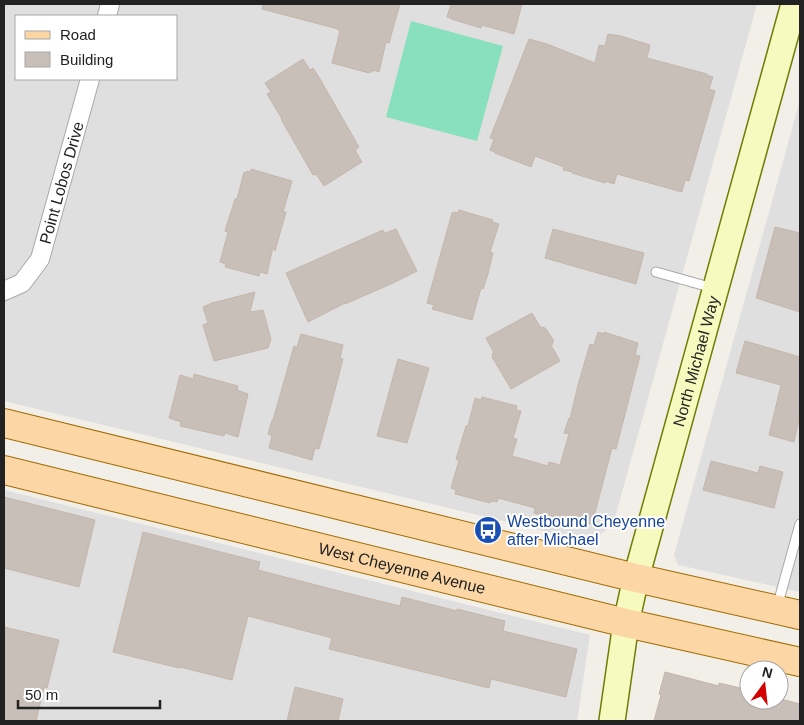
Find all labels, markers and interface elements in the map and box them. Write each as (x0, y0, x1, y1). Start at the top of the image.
legend (15, 15, 178, 80)
text: Road (60, 26, 96, 43)
text: Building (60, 51, 113, 68)
street label: Point Lobos Drive (36, 119, 86, 246)
street label: North Michael Way (670, 294, 722, 428)
place label: Westbound Cheyenne after Michael (507, 513, 665, 548)
bus stop icon: Westbound Cheyenne after Michael (473, 515, 503, 545)
street label: West Cheyenne Avenue (317, 539, 487, 597)
north arrow (739, 660, 789, 710)
text: N (760, 663, 774, 681)
scale bar (18, 678, 160, 710)
text: 50 m (25, 686, 58, 703)

